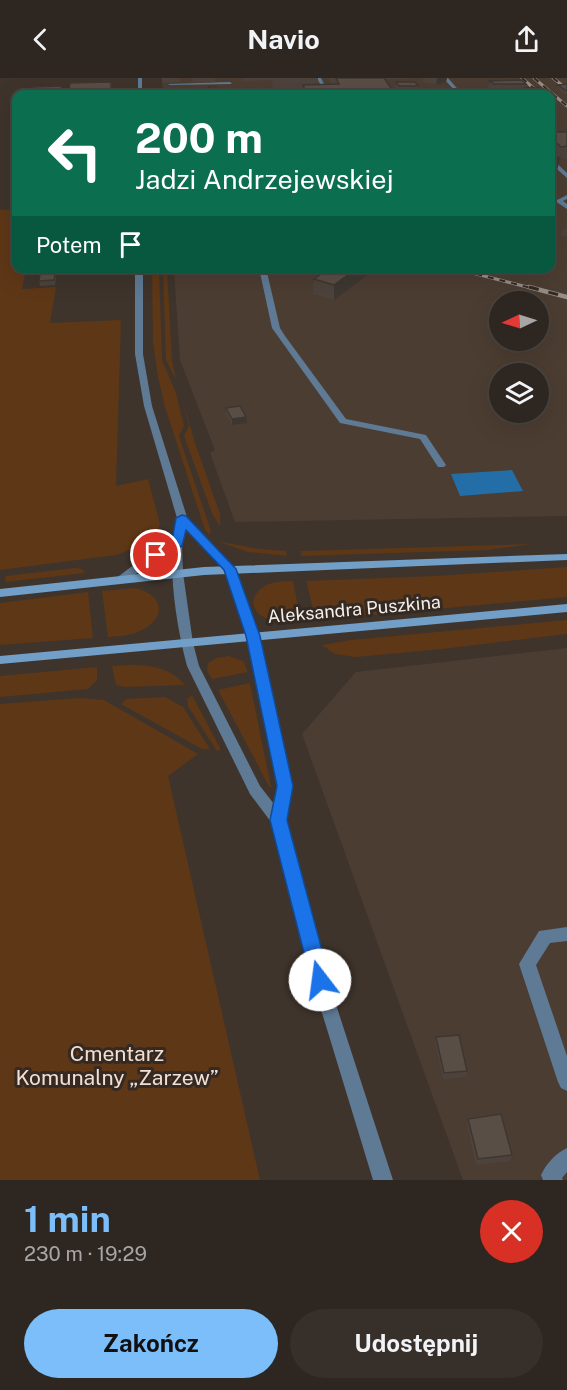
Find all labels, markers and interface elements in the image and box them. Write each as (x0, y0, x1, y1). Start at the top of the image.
icon: back (24, 23, 57, 56)
text: Navio (247, 23, 320, 55)
icon: share (510, 23, 543, 56)
text: 200 m (135, 113, 263, 162)
icon: left (36, 114, 114, 192)
text: Jadzi Andrzejewskiej (135, 163, 394, 195)
icon: arrive (114, 228, 147, 261)
text: Potem (36, 232, 102, 258)
north arrow (489, 291, 549, 351)
map controls (489, 291, 549, 423)
button: layers (489, 363, 549, 423)
pin (130, 529, 181, 580)
icon: arrive (139, 538, 172, 571)
street label: Aleksandra Puszkina (267, 591, 441, 627)
position arrow (288, 948, 352, 1012)
park label: Cmentarz Komunalny „Zarzew” (15, 1041, 219, 1090)
text: 1 min (24, 1198, 111, 1240)
button: close (480, 1200, 543, 1263)
text: 230 m · 19:29 (24, 1242, 147, 1266)
button: Zakończ (24, 1309, 278, 1378)
button: Udostępnij (290, 1309, 543, 1378)

